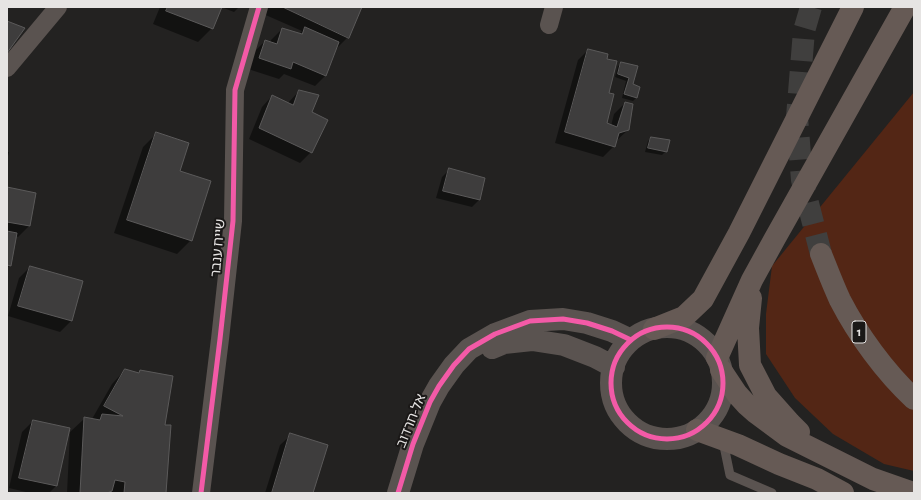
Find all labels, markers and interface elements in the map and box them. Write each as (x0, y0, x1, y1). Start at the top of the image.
street label: שייח ענבר (207, 218, 229, 278)
road number: 1 (852, 321, 866, 343)
street label: אל-חרדוב (393, 392, 429, 450)

